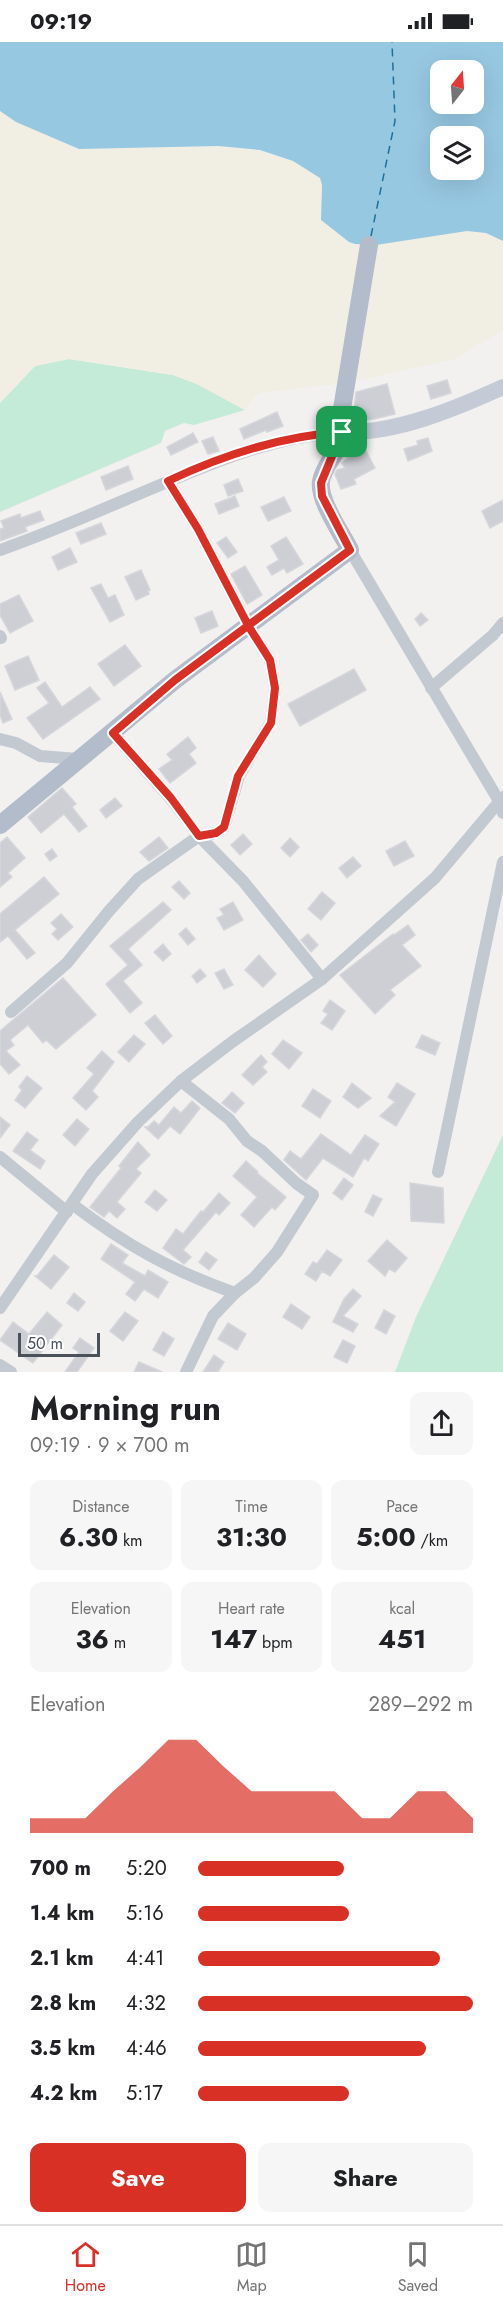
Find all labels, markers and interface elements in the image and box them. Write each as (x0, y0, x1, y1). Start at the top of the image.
text: 09:19 (30, 5, 92, 37)
north arrow (430, 60, 484, 114)
map controls (430, 60, 484, 180)
button: layers (430, 126, 484, 180)
pin (316, 406, 367, 457)
icon: arrive (325, 415, 358, 448)
scale bar (18, 1330, 100, 1358)
text: 50 m (27, 1332, 63, 1355)
text: Morning run (30, 1385, 221, 1432)
button: share (410, 1392, 473, 1455)
text: 09:19 · 9 × 700 m (30, 1431, 190, 1460)
text: Distance (72, 1495, 129, 1518)
text: Time (235, 1495, 268, 1518)
text: Pace (386, 1495, 418, 1518)
text: 6.30 (59, 1518, 118, 1556)
text: 31:30 (216, 1518, 287, 1556)
text: 5:00 (356, 1518, 416, 1556)
text: km (118, 1529, 143, 1552)
text: /km (416, 1529, 448, 1552)
text: Elevation (71, 1597, 131, 1620)
text: Heart rate (218, 1597, 285, 1620)
text: kcal (389, 1597, 415, 1620)
text: 36 (75, 1620, 109, 1658)
text: 147 (210, 1620, 257, 1658)
text: 451 (378, 1620, 426, 1658)
text: m (109, 1631, 126, 1654)
text: bpm (257, 1631, 293, 1654)
text: Elevation (30, 1690, 105, 1719)
text: 289–292 m (369, 1690, 473, 1719)
text: 700 m (30, 1854, 91, 1883)
text: 5:20 (126, 1854, 167, 1883)
text: 1.4 km (30, 1899, 95, 1928)
text: 5:16 (126, 1899, 164, 1928)
text: 2.1 km (30, 1944, 94, 1973)
text: 4:41 (126, 1944, 164, 1973)
text: 2.8 km (30, 1989, 96, 2018)
text: 4:32 (126, 1989, 166, 2018)
text: 3.5 km (30, 2034, 95, 2063)
text: 4:46 (126, 2034, 167, 2063)
text: 4.2 km (30, 2079, 97, 2108)
text: 5:17 (126, 2079, 163, 2108)
button: Save (30, 2143, 246, 2212)
button: Share (258, 2143, 473, 2212)
tab: Home (65, 2238, 106, 2297)
tab: Map (235, 2238, 268, 2297)
tab: Saved (398, 2238, 438, 2297)

